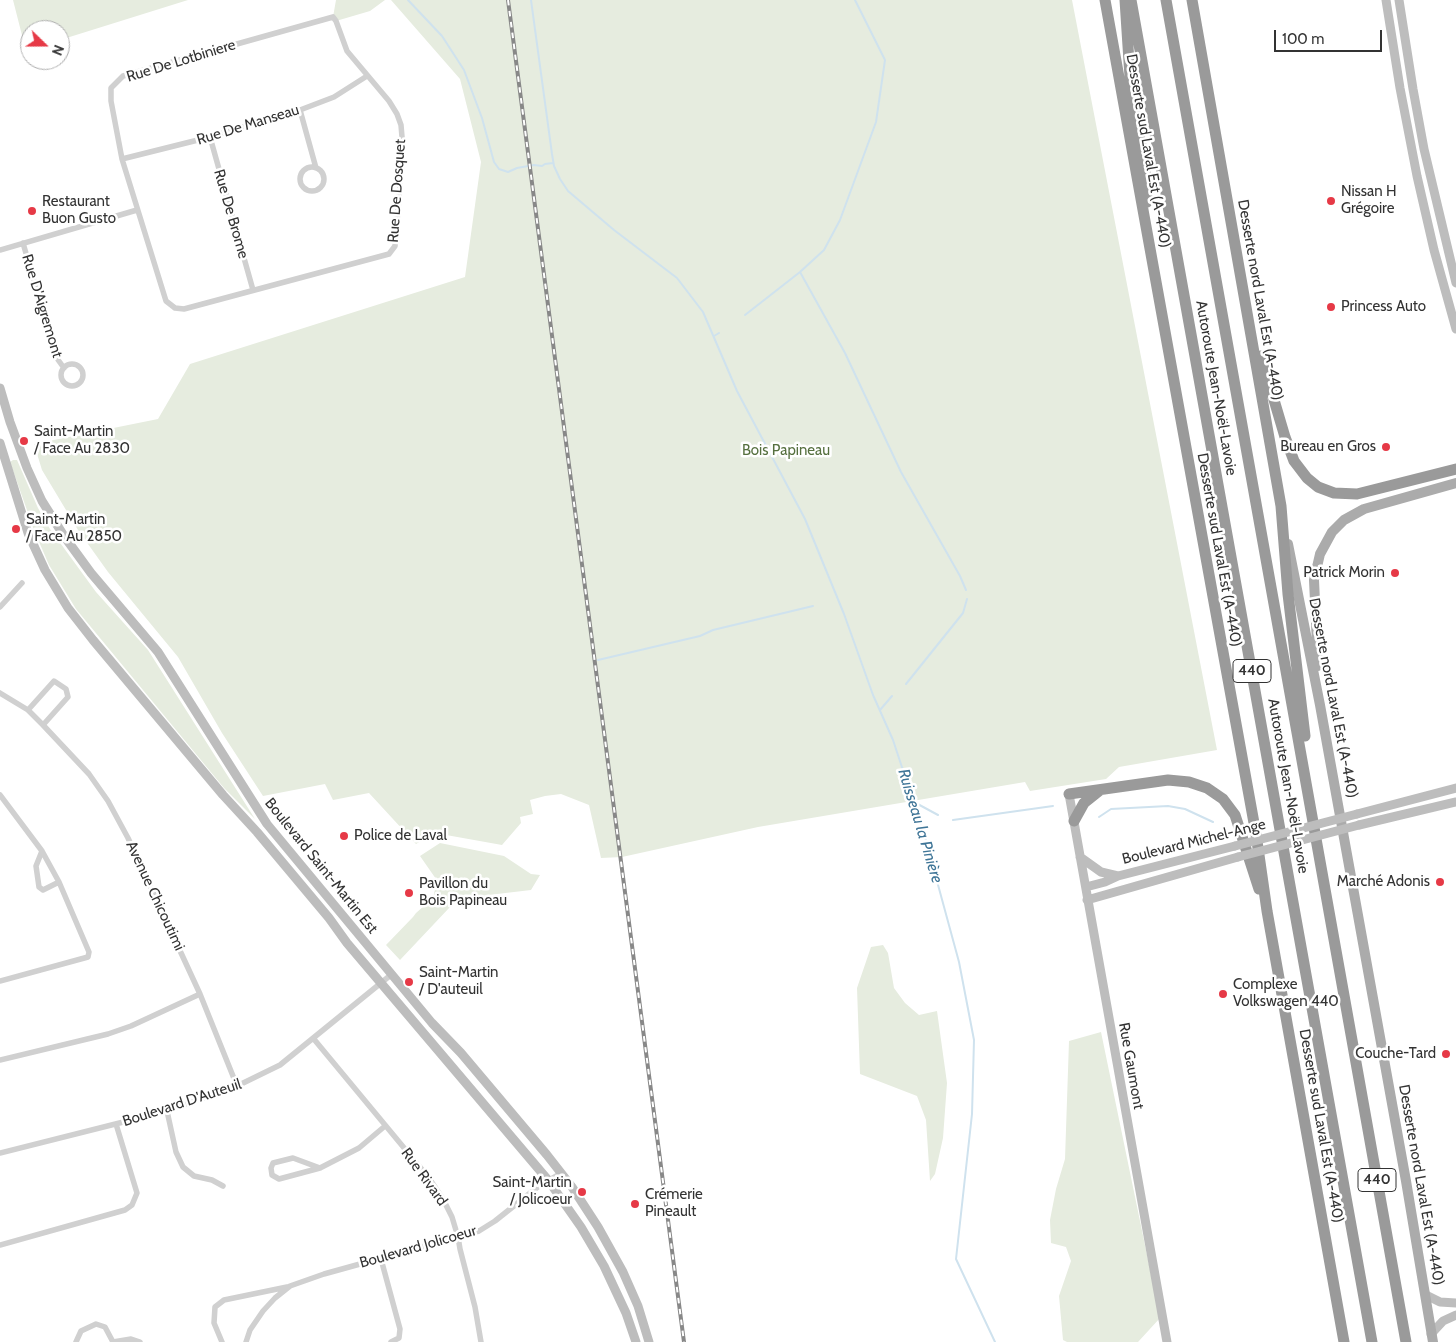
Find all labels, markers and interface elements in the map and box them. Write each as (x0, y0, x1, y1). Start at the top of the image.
north arrow (20, 20, 70, 70)
scale bar (1276, 20, 1384, 52)
text: 100 m (1282, 30, 1324, 48)
street label: Rue De Lotbiniere (124, 36, 238, 86)
text: N (48, 42, 68, 58)
street label: Desserte sud Laval Est (A-440) (1122, 53, 1174, 249)
street label: Rue De Manseau (195, 101, 301, 149)
street label: Rue De Dosquet (384, 139, 410, 243)
street label: Rue De Brome (210, 167, 252, 261)
place label: Nissan H Grégoire (1341, 183, 1397, 218)
place label: Restaurant Buon Gusto (42, 193, 116, 228)
marker: Nissan H Grégoire (1325, 195, 1337, 207)
street label: Desserte nord Laval Est (A-440) (1233, 198, 1287, 402)
marker: Restaurant Buon Gusto (26, 205, 38, 217)
street label: Rue D'Aigremont (18, 252, 66, 360)
place label: Princess Auto (1341, 298, 1426, 316)
street label: Autoroute Jean-Noël-Lavoie (1192, 299, 1240, 477)
marker: Princess Auto (1325, 301, 1337, 313)
place label: Saint-Martin / Face Au 2830 (34, 423, 130, 458)
marker: Saint-Martin / Face Au 2830 (18, 435, 30, 447)
place label: Bureau en Gros (1280, 438, 1376, 456)
marker: Bureau en Gros (1380, 441, 1392, 453)
park label: Bois Papineau (742, 442, 830, 460)
street label: Desserte sud Laval Est (A-440) (1193, 452, 1245, 648)
place label: Saint-Martin / Face Au 2850 (26, 511, 122, 546)
marker: Saint-Martin / Face Au 2850 (10, 523, 22, 535)
place label: Patrick Morin (1303, 564, 1385, 582)
marker: Patrick Morin (1389, 567, 1401, 579)
street label: Desserte nord Laval Est (A-440) (1305, 596, 1361, 800)
road number: 440 (1233, 659, 1271, 682)
street label: Autoroute Jean-Noël-Lavoie (1264, 697, 1312, 875)
water label: Ruisseau la Pinière (894, 767, 946, 885)
street label: Boulevard Saint-Martin Est (261, 795, 381, 937)
street label: Boulevard Michel-Ange (1120, 815, 1268, 869)
place label: Police de Laval (354, 827, 447, 845)
marker: Police de Laval (338, 830, 350, 842)
street label: Avenue Chicoutimi (122, 838, 188, 954)
place label: Marché Adonis (1337, 873, 1430, 891)
place label: Pavillon du Bois Papineau (419, 875, 507, 910)
marker: Marché Adonis (1434, 876, 1446, 888)
marker: Pavillon du Bois Papineau (403, 887, 415, 899)
place label: Saint-Martin / D'auteuil (419, 964, 498, 999)
marker: Saint-Martin / D'auteuil (403, 976, 415, 988)
place label: Complexe Volkswagen 440 (1233, 976, 1339, 1011)
marker: Complexe Volkswagen 440 (1217, 988, 1229, 1000)
street label: Rue Gaumont (1115, 1021, 1147, 1111)
street label: Desserte sud Laval Est (A-440) (1295, 1028, 1347, 1224)
place label: Couche-Tard (1355, 1045, 1436, 1063)
marker: Couche-Tard (1440, 1048, 1452, 1060)
street label: Boulevard D'Auteuil (120, 1075, 244, 1131)
street label: Desserte nord Laval Est (A-440) (1394, 1083, 1448, 1287)
street label: Rue Rivard (397, 1145, 451, 1209)
road number: 440 (1358, 1168, 1396, 1192)
place label: Saint-Martin / Jolicoeur (493, 1174, 572, 1209)
marker: Saint-Martin / Jolicoeur (576, 1186, 588, 1198)
place label: Crémerie Pineault (645, 1186, 703, 1221)
marker: Crémerie Pineault (629, 1198, 641, 1210)
street label: Boulevard Jolicoeur (358, 1222, 478, 1272)

